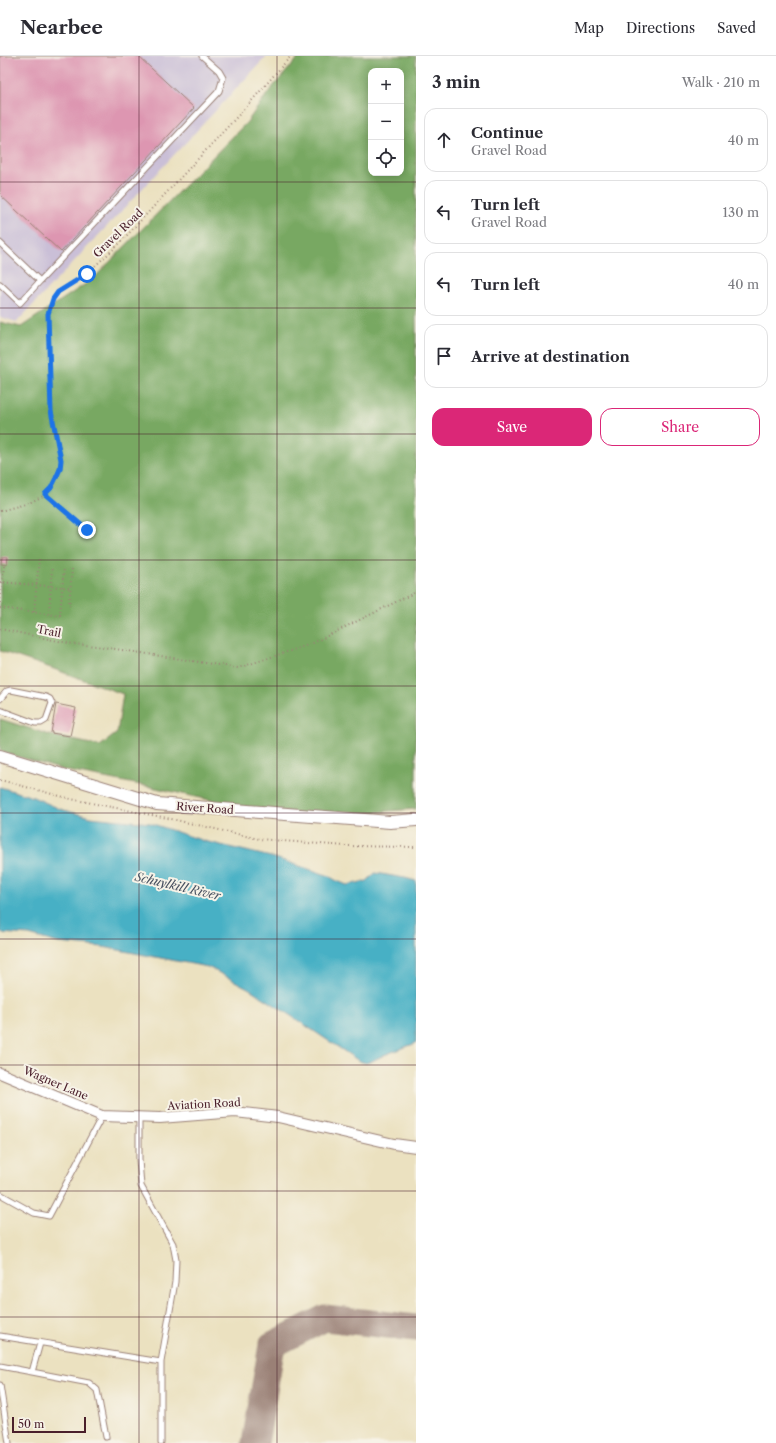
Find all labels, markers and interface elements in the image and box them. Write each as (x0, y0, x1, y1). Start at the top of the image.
text: Nearbee (20, 16, 103, 39)
text: Map (574, 19, 604, 37)
text: Directions (626, 19, 695, 37)
text: Saved (717, 19, 756, 37)
map controls (368, 68, 404, 176)
button: + (368, 68, 404, 104)
text: 3 min (432, 72, 481, 92)
text: Walk · 210 m (682, 74, 760, 90)
button: − (368, 104, 404, 140)
text: Continue (471, 123, 543, 142)
icon: ahead (433, 129, 455, 151)
text: 40 m (728, 132, 759, 148)
button: locate (368, 140, 404, 176)
text: Gravel Road (471, 142, 547, 158)
text: Turn left (471, 195, 540, 214)
icon: left (433, 201, 455, 223)
text: 130 m (723, 204, 759, 220)
street label: Gravel Road (90, 205, 146, 260)
text: Gravel Road (471, 214, 547, 230)
route start (78, 265, 96, 283)
icon: left (433, 273, 455, 295)
text: Turn left (471, 275, 540, 294)
text: 40 m (728, 276, 759, 292)
icon: arrive (433, 345, 455, 367)
text: Arrive at destination (471, 347, 630, 366)
button: Save (432, 408, 592, 446)
button: Share (600, 408, 760, 446)
route end (78, 521, 96, 539)
street label: Trail (36, 622, 63, 640)
street label: River Road (176, 799, 235, 817)
water label: Schuylkill River (133, 869, 223, 903)
street label: Wagner Lane (21, 1063, 91, 1103)
street label: Aviation Road (166, 1095, 241, 1113)
scale bar (12, 1415, 86, 1434)
text: 50 m (18, 1417, 44, 1431)

